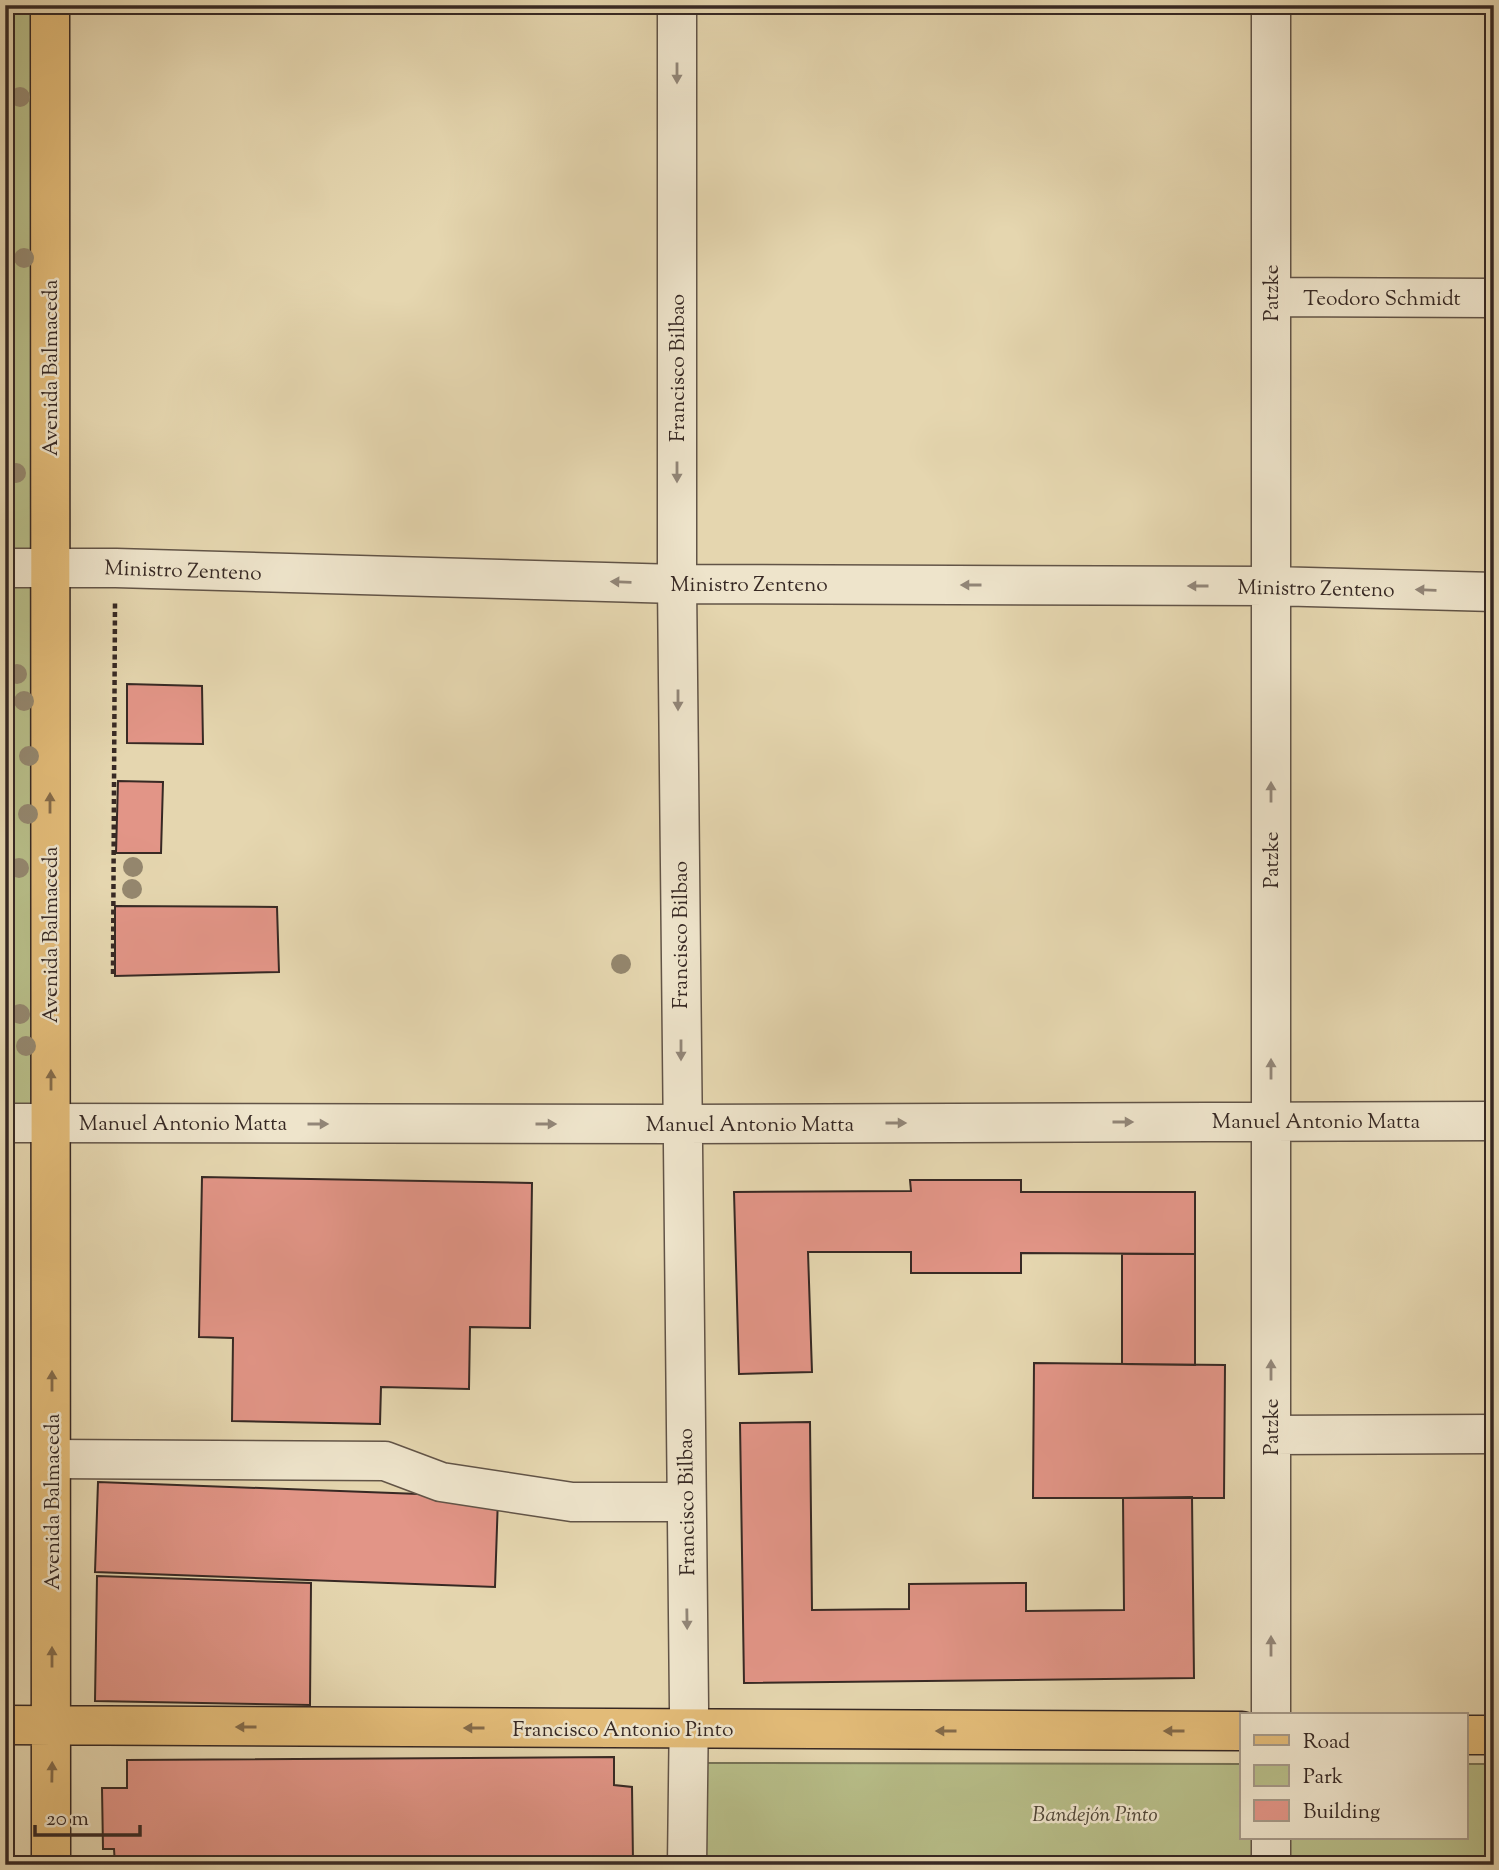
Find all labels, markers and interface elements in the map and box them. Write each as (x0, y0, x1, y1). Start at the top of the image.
one-way arrow (671, 63, 683, 85)
street label: Patzke (1258, 265, 1288, 321)
street label: Avenida Balmaceda (37, 279, 67, 456)
street label: Teodoro Schmidt (1303, 285, 1461, 315)
street label: Francisco Bilbao (664, 294, 694, 442)
one-way arrow (671, 462, 683, 484)
street label: Ministro Zenteno (104, 554, 262, 590)
street label: Ministro Zenteno (670, 571, 828, 601)
street label: Ministro Zenteno (1237, 574, 1395, 606)
one-way arrow (609, 577, 631, 588)
one-way arrow (959, 579, 981, 591)
one-way arrow (1187, 580, 1209, 592)
one-way arrow (1414, 585, 1436, 596)
one-way arrow (672, 689, 684, 711)
one-way arrow (1265, 781, 1277, 803)
one-way arrow (44, 792, 56, 814)
street label: Patzke (1258, 832, 1288, 888)
street label: Avenida Balmaceda (37, 846, 67, 1023)
street label: Francisco Bilbao (667, 861, 697, 1009)
one-way arrow (675, 1039, 687, 1061)
one-way arrow (1265, 1057, 1277, 1079)
one-way arrow (45, 1068, 57, 1090)
street label: Manuel Antonio Matta (1212, 1108, 1420, 1138)
street label: Manuel Antonio Matta (79, 1110, 287, 1140)
street label: Manuel Antonio Matta (646, 1111, 854, 1141)
one-way arrow (1113, 1116, 1135, 1128)
one-way arrow (885, 1117, 907, 1129)
one-way arrow (308, 1118, 330, 1130)
one-way arrow (535, 1118, 557, 1130)
one-way arrow (1265, 1358, 1277, 1380)
one-way arrow (46, 1369, 58, 1391)
street label: Patzke (1258, 1399, 1288, 1455)
street label: Avenida Balmaceda (39, 1413, 69, 1590)
street label: Francisco Bilbao (672, 1428, 704, 1576)
one-way arrow (682, 1609, 693, 1631)
one-way arrow (1265, 1635, 1277, 1657)
one-way arrow (46, 1646, 58, 1668)
legend (1240, 1713, 1468, 1839)
street label: Francisco Antonio Pinto (513, 1716, 733, 1746)
one-way arrow (235, 1721, 257, 1733)
one-way arrow (462, 1722, 484, 1734)
one-way arrow (935, 1725, 957, 1737)
one-way arrow (1162, 1725, 1184, 1737)
text: Road (1303, 1728, 1350, 1758)
one-way arrow (46, 1761, 58, 1783)
text: Park (1303, 1763, 1344, 1793)
scale bar (35, 1793, 140, 1837)
text: Building (1303, 1798, 1380, 1828)
park label: Bandejón Pinto (1032, 1801, 1158, 1831)
text: 20 m (46, 1805, 89, 1835)

